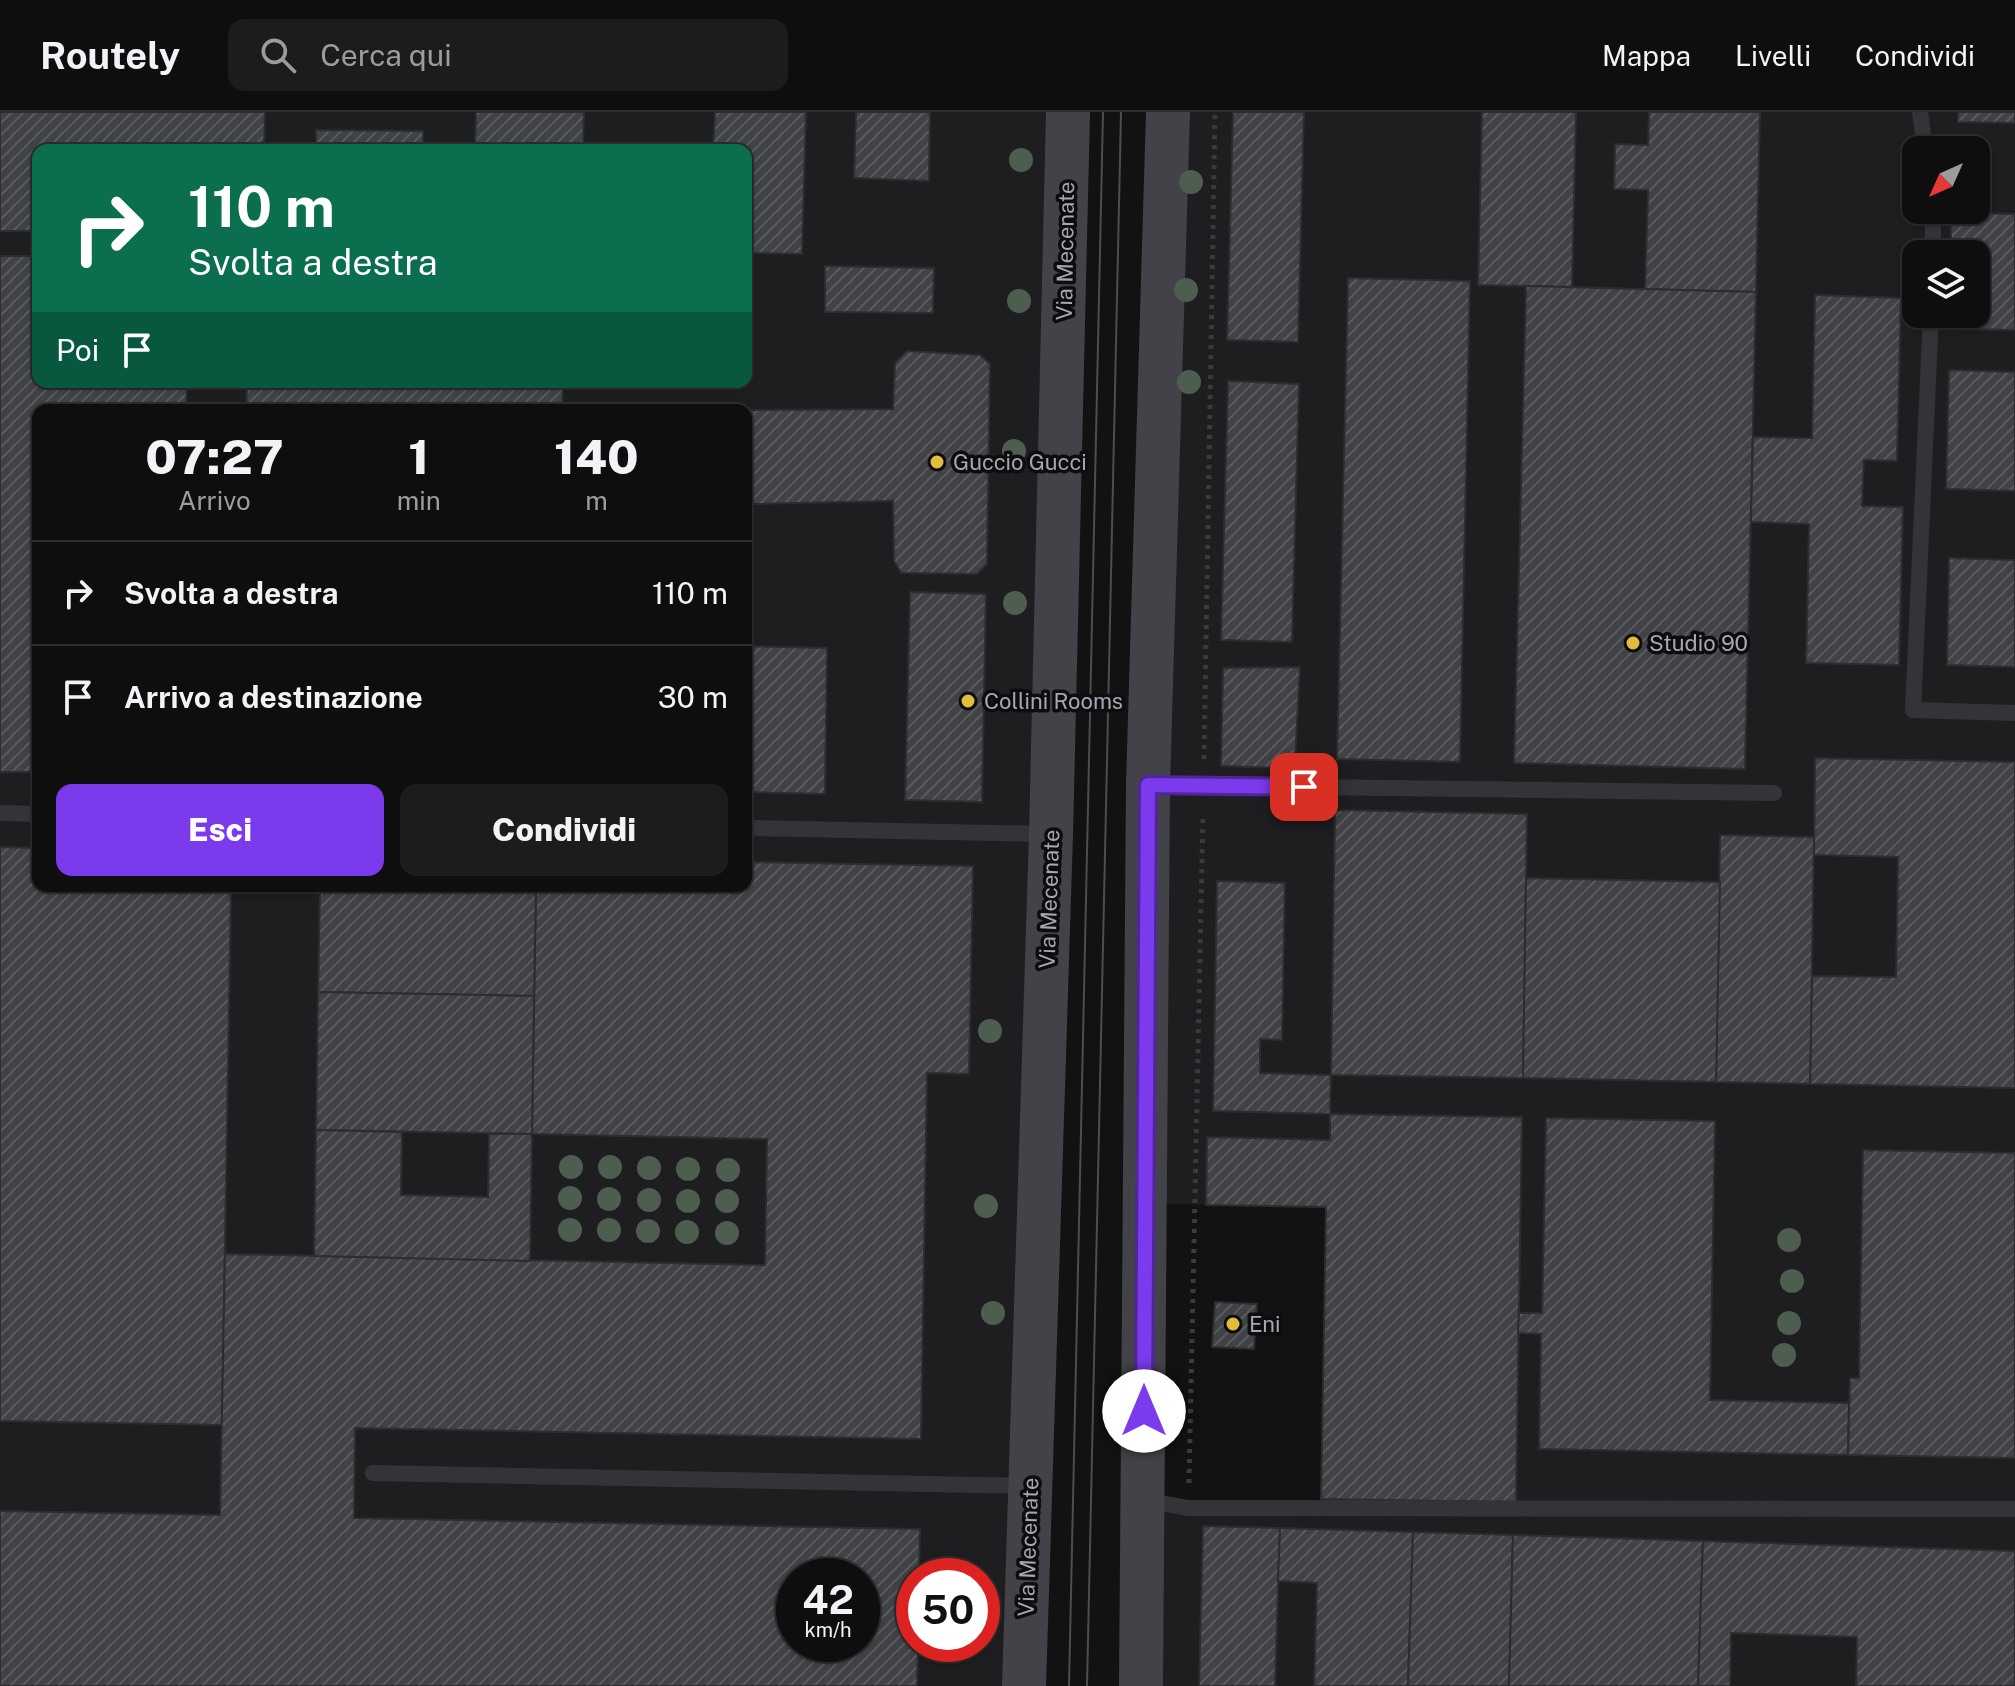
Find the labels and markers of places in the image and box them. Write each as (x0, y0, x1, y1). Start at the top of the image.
place label: Guccio Gucci (953, 449, 1087, 475)
marker: Guccio Gucci (928, 453, 946, 471)
place label: Studio 90 (1649, 630, 1748, 656)
marker: Studio 90 (1624, 634, 1642, 652)
place label: Collini Rooms (984, 688, 1123, 714)
marker: Collini Rooms (959, 692, 977, 710)
pin (1270, 753, 1338, 821)
place label: Eni (1249, 1311, 1281, 1337)
marker: Eni (1224, 1315, 1242, 1333)

